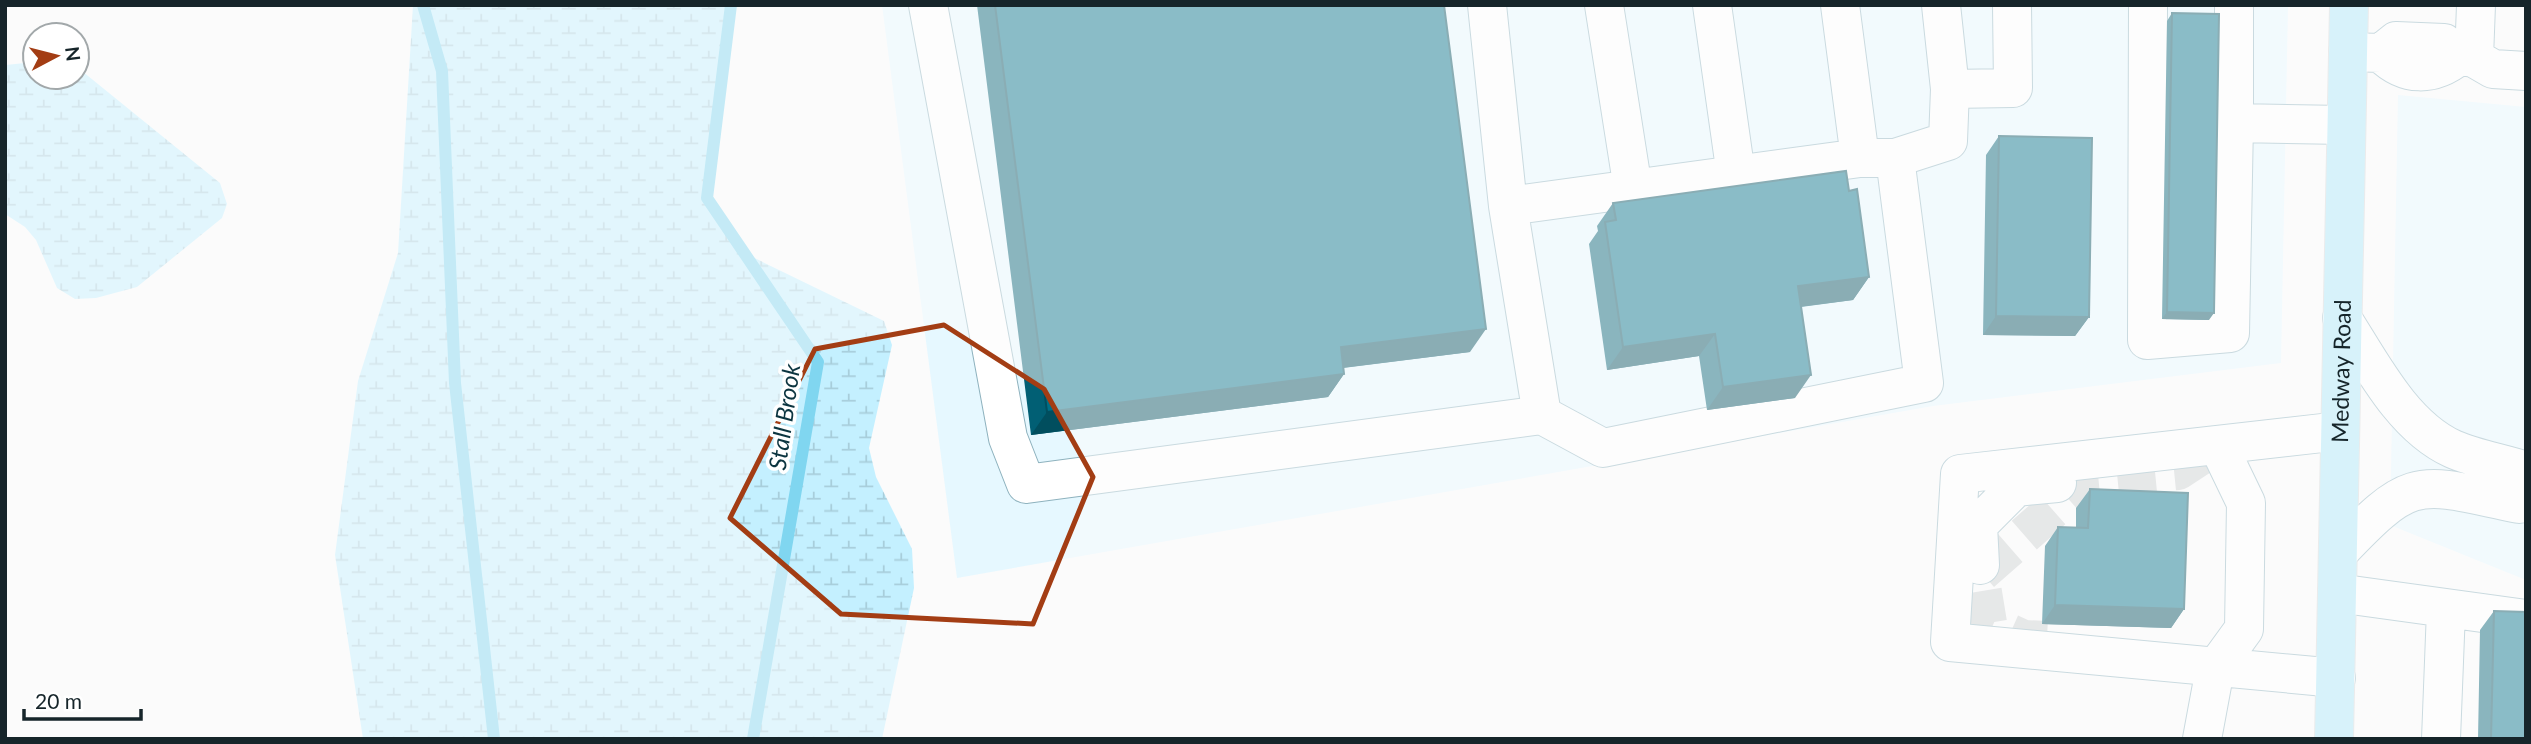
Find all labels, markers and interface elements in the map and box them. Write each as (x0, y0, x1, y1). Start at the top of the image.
north arrow (21, 21, 91, 91)
text: N (61, 45, 86, 63)
street label: Medway Road (2325, 299, 2356, 443)
water label: Stall Brook (762, 361, 805, 472)
scale bar (24, 678, 142, 722)
text: 20 m (35, 688, 82, 713)

